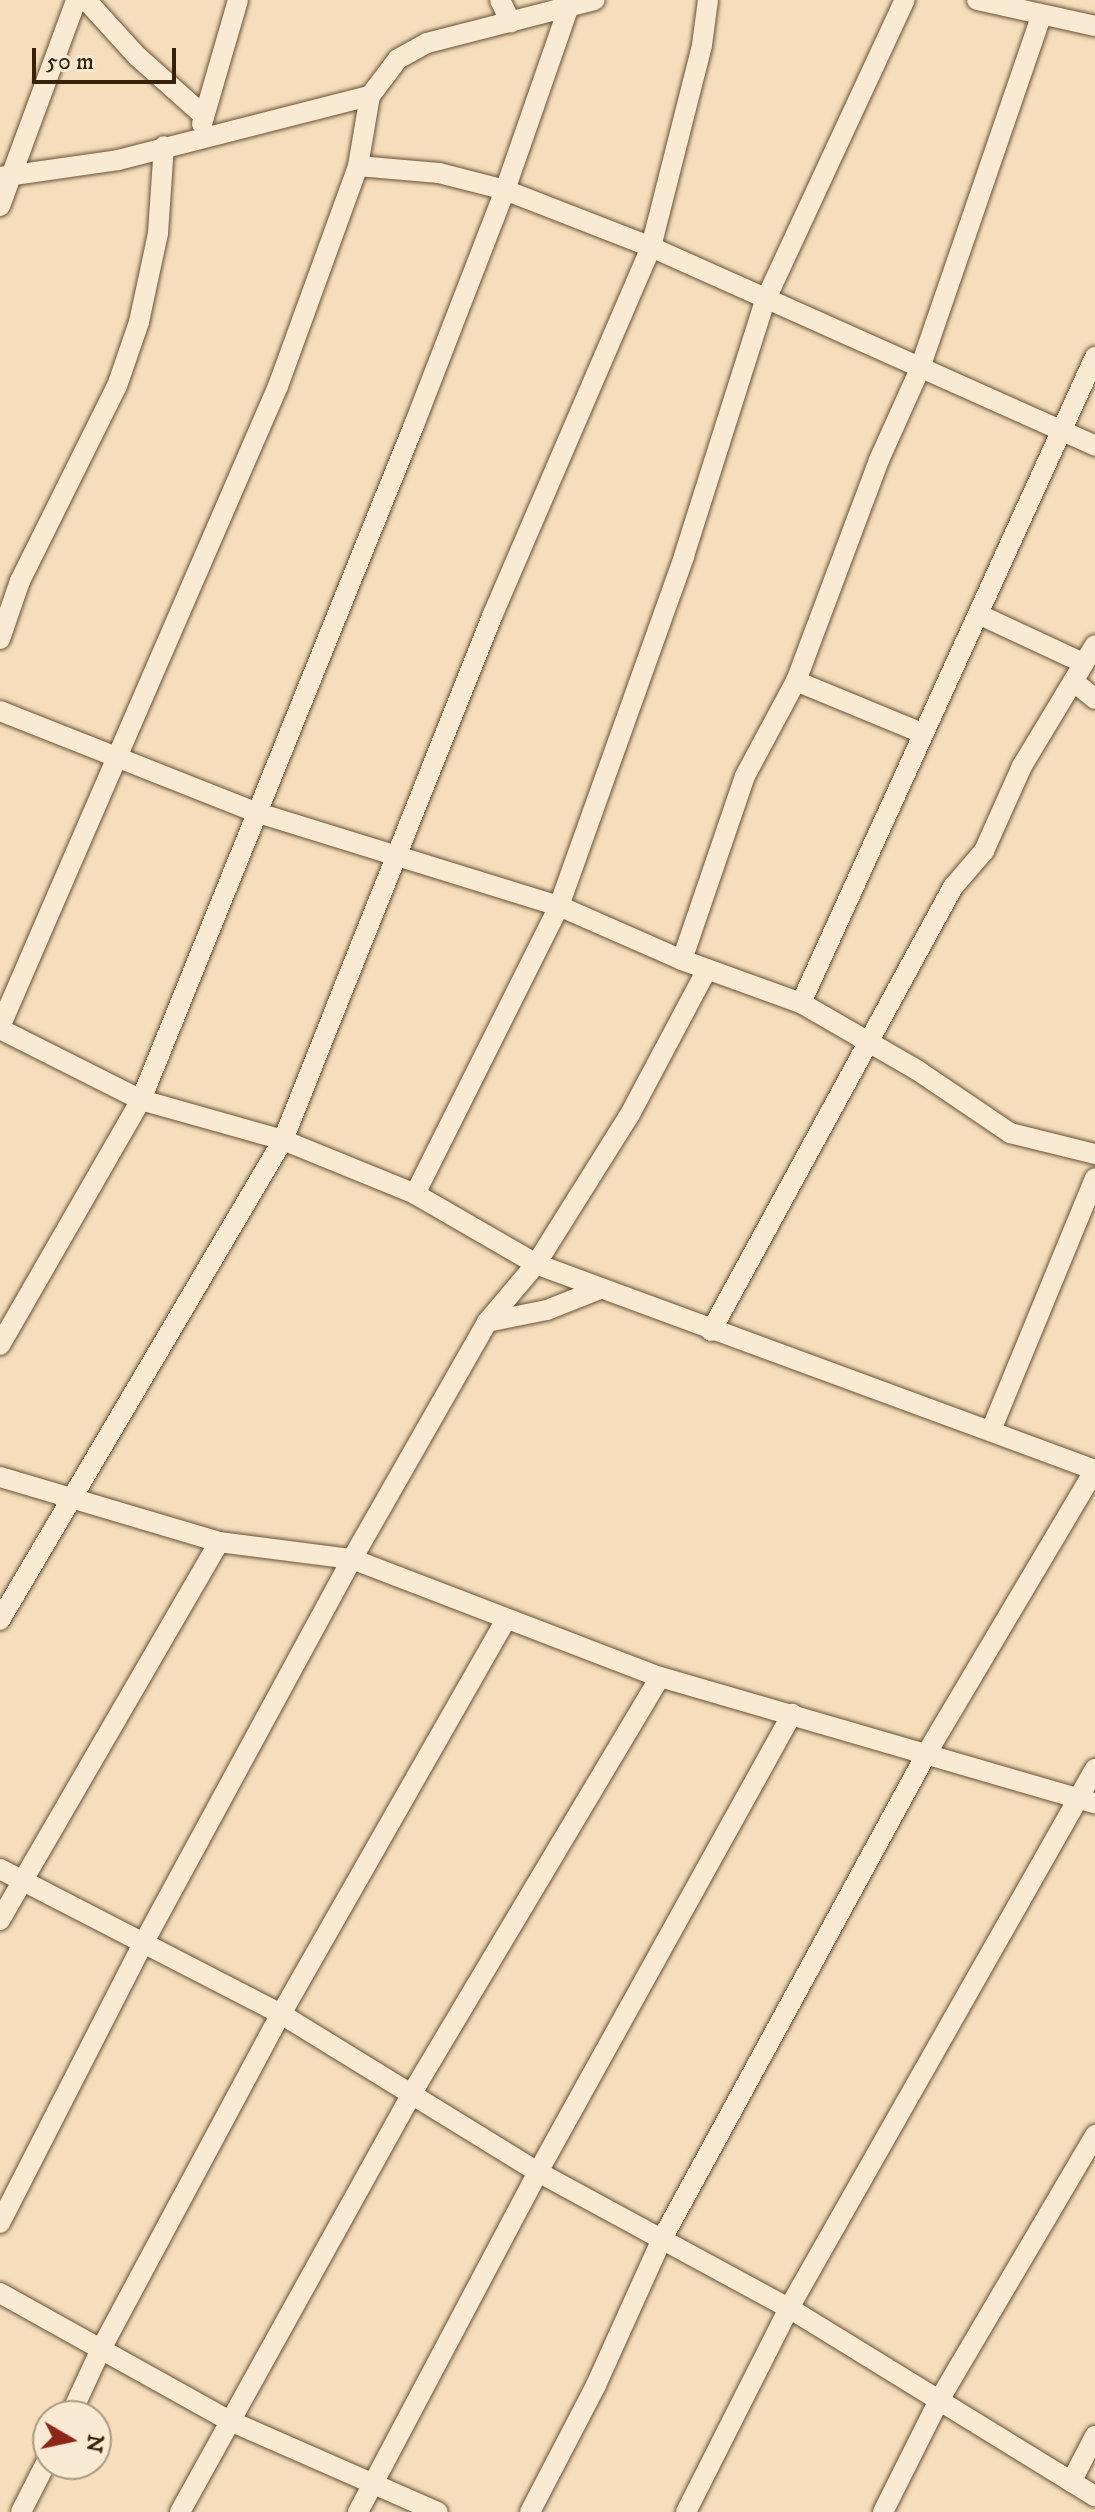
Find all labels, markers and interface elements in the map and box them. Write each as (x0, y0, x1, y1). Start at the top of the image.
scale bar (36, 32, 180, 82)
text: 50 m (46, 47, 94, 77)
north arrow (32, 2400, 112, 2480)
text: N (79, 2432, 109, 2455)

